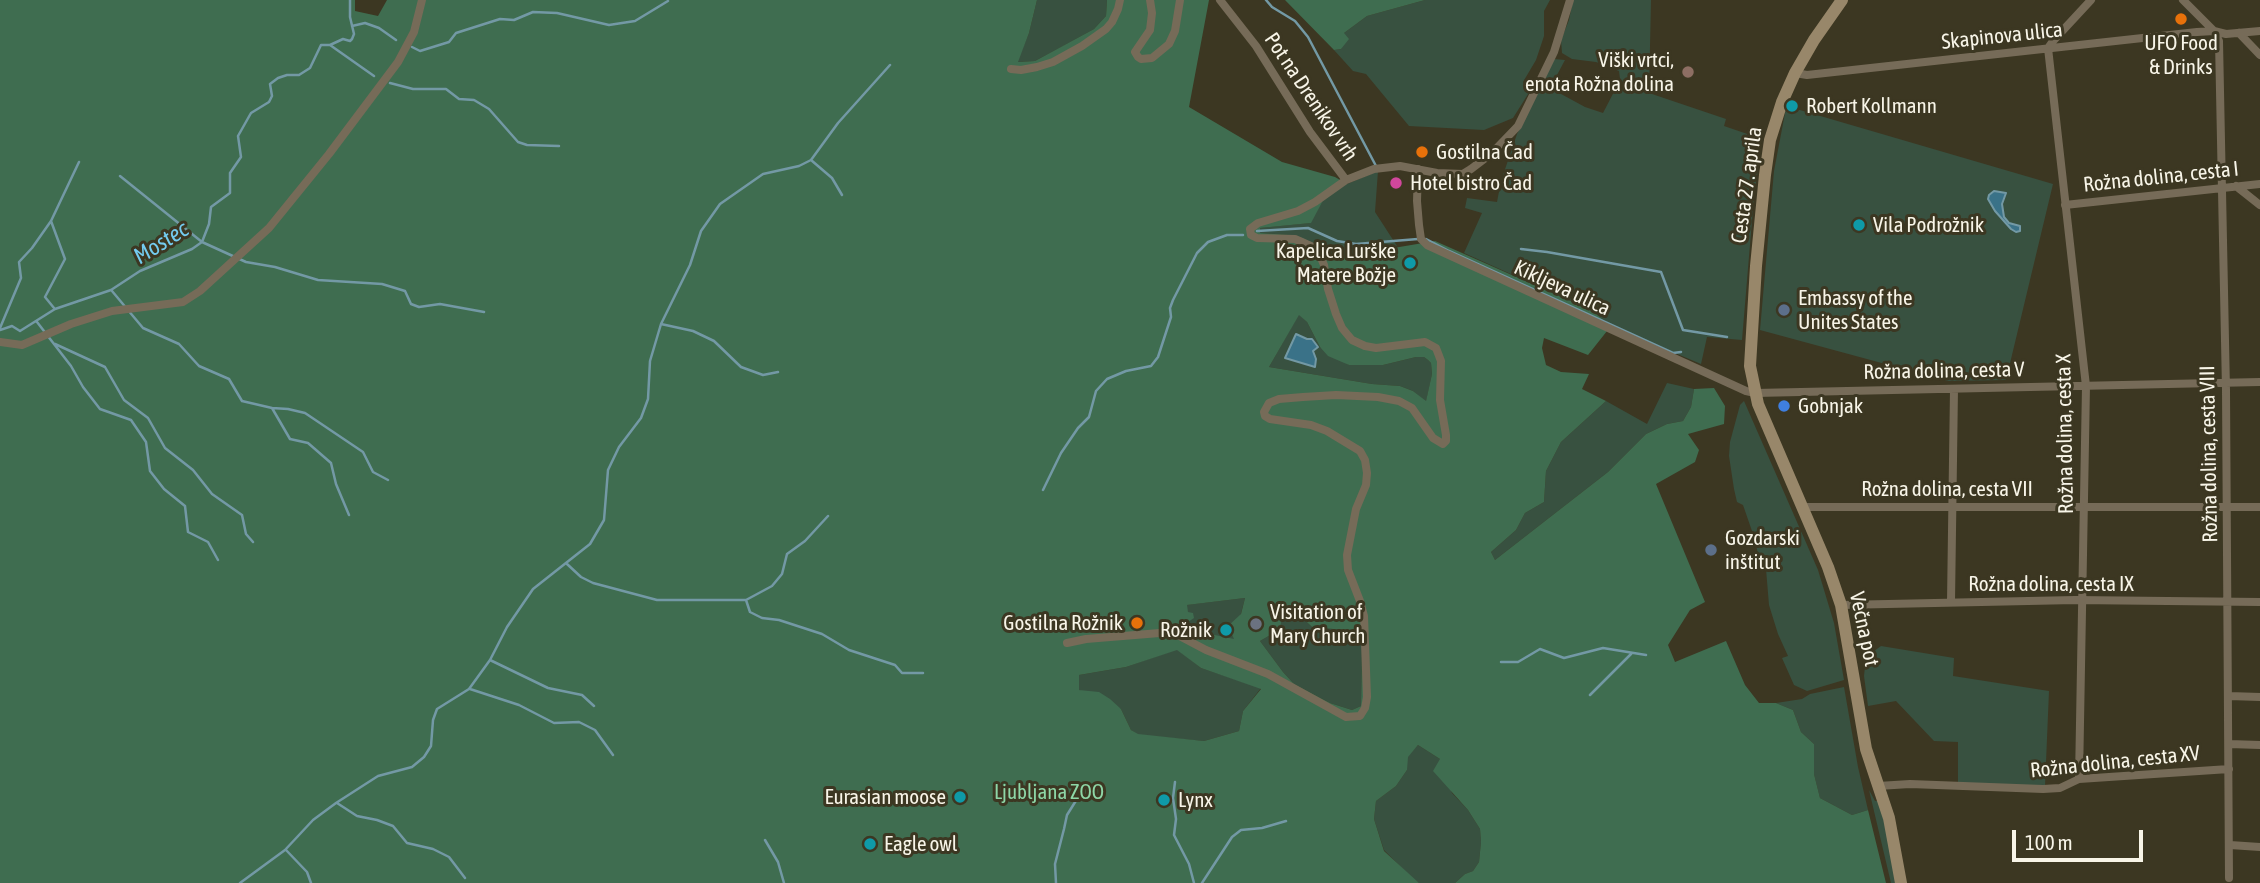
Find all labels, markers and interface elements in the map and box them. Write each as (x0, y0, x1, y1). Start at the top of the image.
marker: UFO Food & Drinks (2173, 11, 2189, 27)
street label: Skapinova ulica (1940, 17, 2064, 55)
street label: Pot na Drenikov vrh (1259, 28, 1363, 166)
place label: UFO Food & Drinks (2144, 30, 2218, 80)
place label: Viški vrtci, enota Rožna dolina (1525, 47, 1674, 97)
marker: Viški vrtci, enota Rožna dolina (1680, 64, 1696, 80)
place label: Robert Kollmann (1806, 93, 1937, 119)
marker: Robert Kollmann (1784, 98, 1800, 114)
street label: Cesta 27. aprila (1726, 125, 1768, 245)
place label: Gostilna Čad (1436, 139, 1533, 165)
marker: Gostilna Čad (1414, 144, 1430, 160)
street label: Rožna dolina, cesta I (2082, 156, 2240, 198)
place label: Hotel bistro Čad (1410, 170, 1532, 196)
marker: Hotel bistro Čad (1388, 175, 1404, 191)
place label: Vila Podrožnik (1873, 212, 1984, 238)
water label: Mostec (129, 216, 193, 270)
marker: Vila Podrožnik (1851, 217, 1867, 233)
place label: Kapelica Lurške Matere Božje (1276, 238, 1396, 288)
marker: Kapelica Lurške Matere Božje (1402, 255, 1418, 271)
street label: Kikljeva ulica (1510, 255, 1614, 321)
place label: Embassy of the Unites States (1798, 285, 1912, 335)
marker: Embassy of the Unites States (1776, 302, 1792, 318)
street label: Rožna dolina, cesta X (2051, 354, 2079, 514)
street label: Rožna dolina, cesta V (1863, 357, 2025, 385)
street label: Rožna dolina, cesta VIII (2195, 365, 2223, 543)
place label: Gobnjak (1798, 393, 1863, 419)
marker: Gobnjak (1776, 398, 1792, 414)
street label: Rožna dolina, cesta VII (1861, 476, 2033, 502)
place label: Gozdarski inštitut (1725, 525, 1800, 575)
marker: Gozdarski inštitut (1703, 542, 1719, 558)
street label: Rožna dolina, cesta IX (1968, 571, 2134, 597)
street label: Večna pot (1844, 589, 1884, 669)
place label: Visitation of Mary Church (1270, 599, 1365, 649)
place label: Gostilna Rožnik (1003, 610, 1123, 636)
marker: Gostilna Rožnik (1129, 615, 1145, 631)
marker: Visitation of Mary Church (1248, 616, 1264, 632)
place label: Rožnik (1160, 617, 1212, 643)
marker: Rožnik (1218, 622, 1234, 638)
street label: Rožna dolina, cesta XV (2029, 741, 2201, 783)
park label: Ljubljana ZOO (994, 779, 1104, 805)
place label: Eurasian moose (824, 784, 946, 810)
place label: Lynx (1178, 787, 1213, 813)
marker: Eurasian moose (952, 789, 968, 805)
marker: Lynx (1156, 792, 1172, 808)
scale bar (2015, 816, 2146, 860)
text: 100 m (2025, 830, 2073, 854)
place label: Eagle owl (884, 831, 957, 857)
marker: Eagle owl (862, 836, 878, 852)

